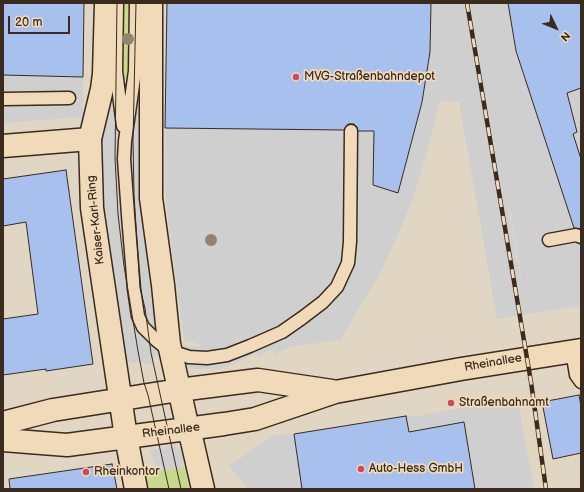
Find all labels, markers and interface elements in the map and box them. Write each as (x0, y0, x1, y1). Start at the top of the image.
scale bar (10, 8, 72, 34)
north arrow (536, 8, 576, 48)
text: 20 m (15, 15, 42, 30)
text: N (558, 29, 573, 44)
place label: MVG-Straßenbahndepot (304, 70, 435, 84)
marker: MVG-Straßenbahndepot (291, 72, 301, 82)
street label: Kaiser-Karl-Ring (84, 175, 108, 265)
street label: Rheinallee (463, 351, 523, 375)
place label: Straßenbahnamt (459, 396, 549, 410)
marker: Straßenbahnamt (446, 398, 456, 408)
street label: Rheinallee (141, 420, 201, 442)
place label: Auto-Hess GmbH (369, 462, 463, 476)
marker: Auto-Hess GmbH (356, 464, 366, 474)
place label: Rheinkontor (94, 465, 160, 479)
marker: Rheinkontor (81, 467, 91, 477)

